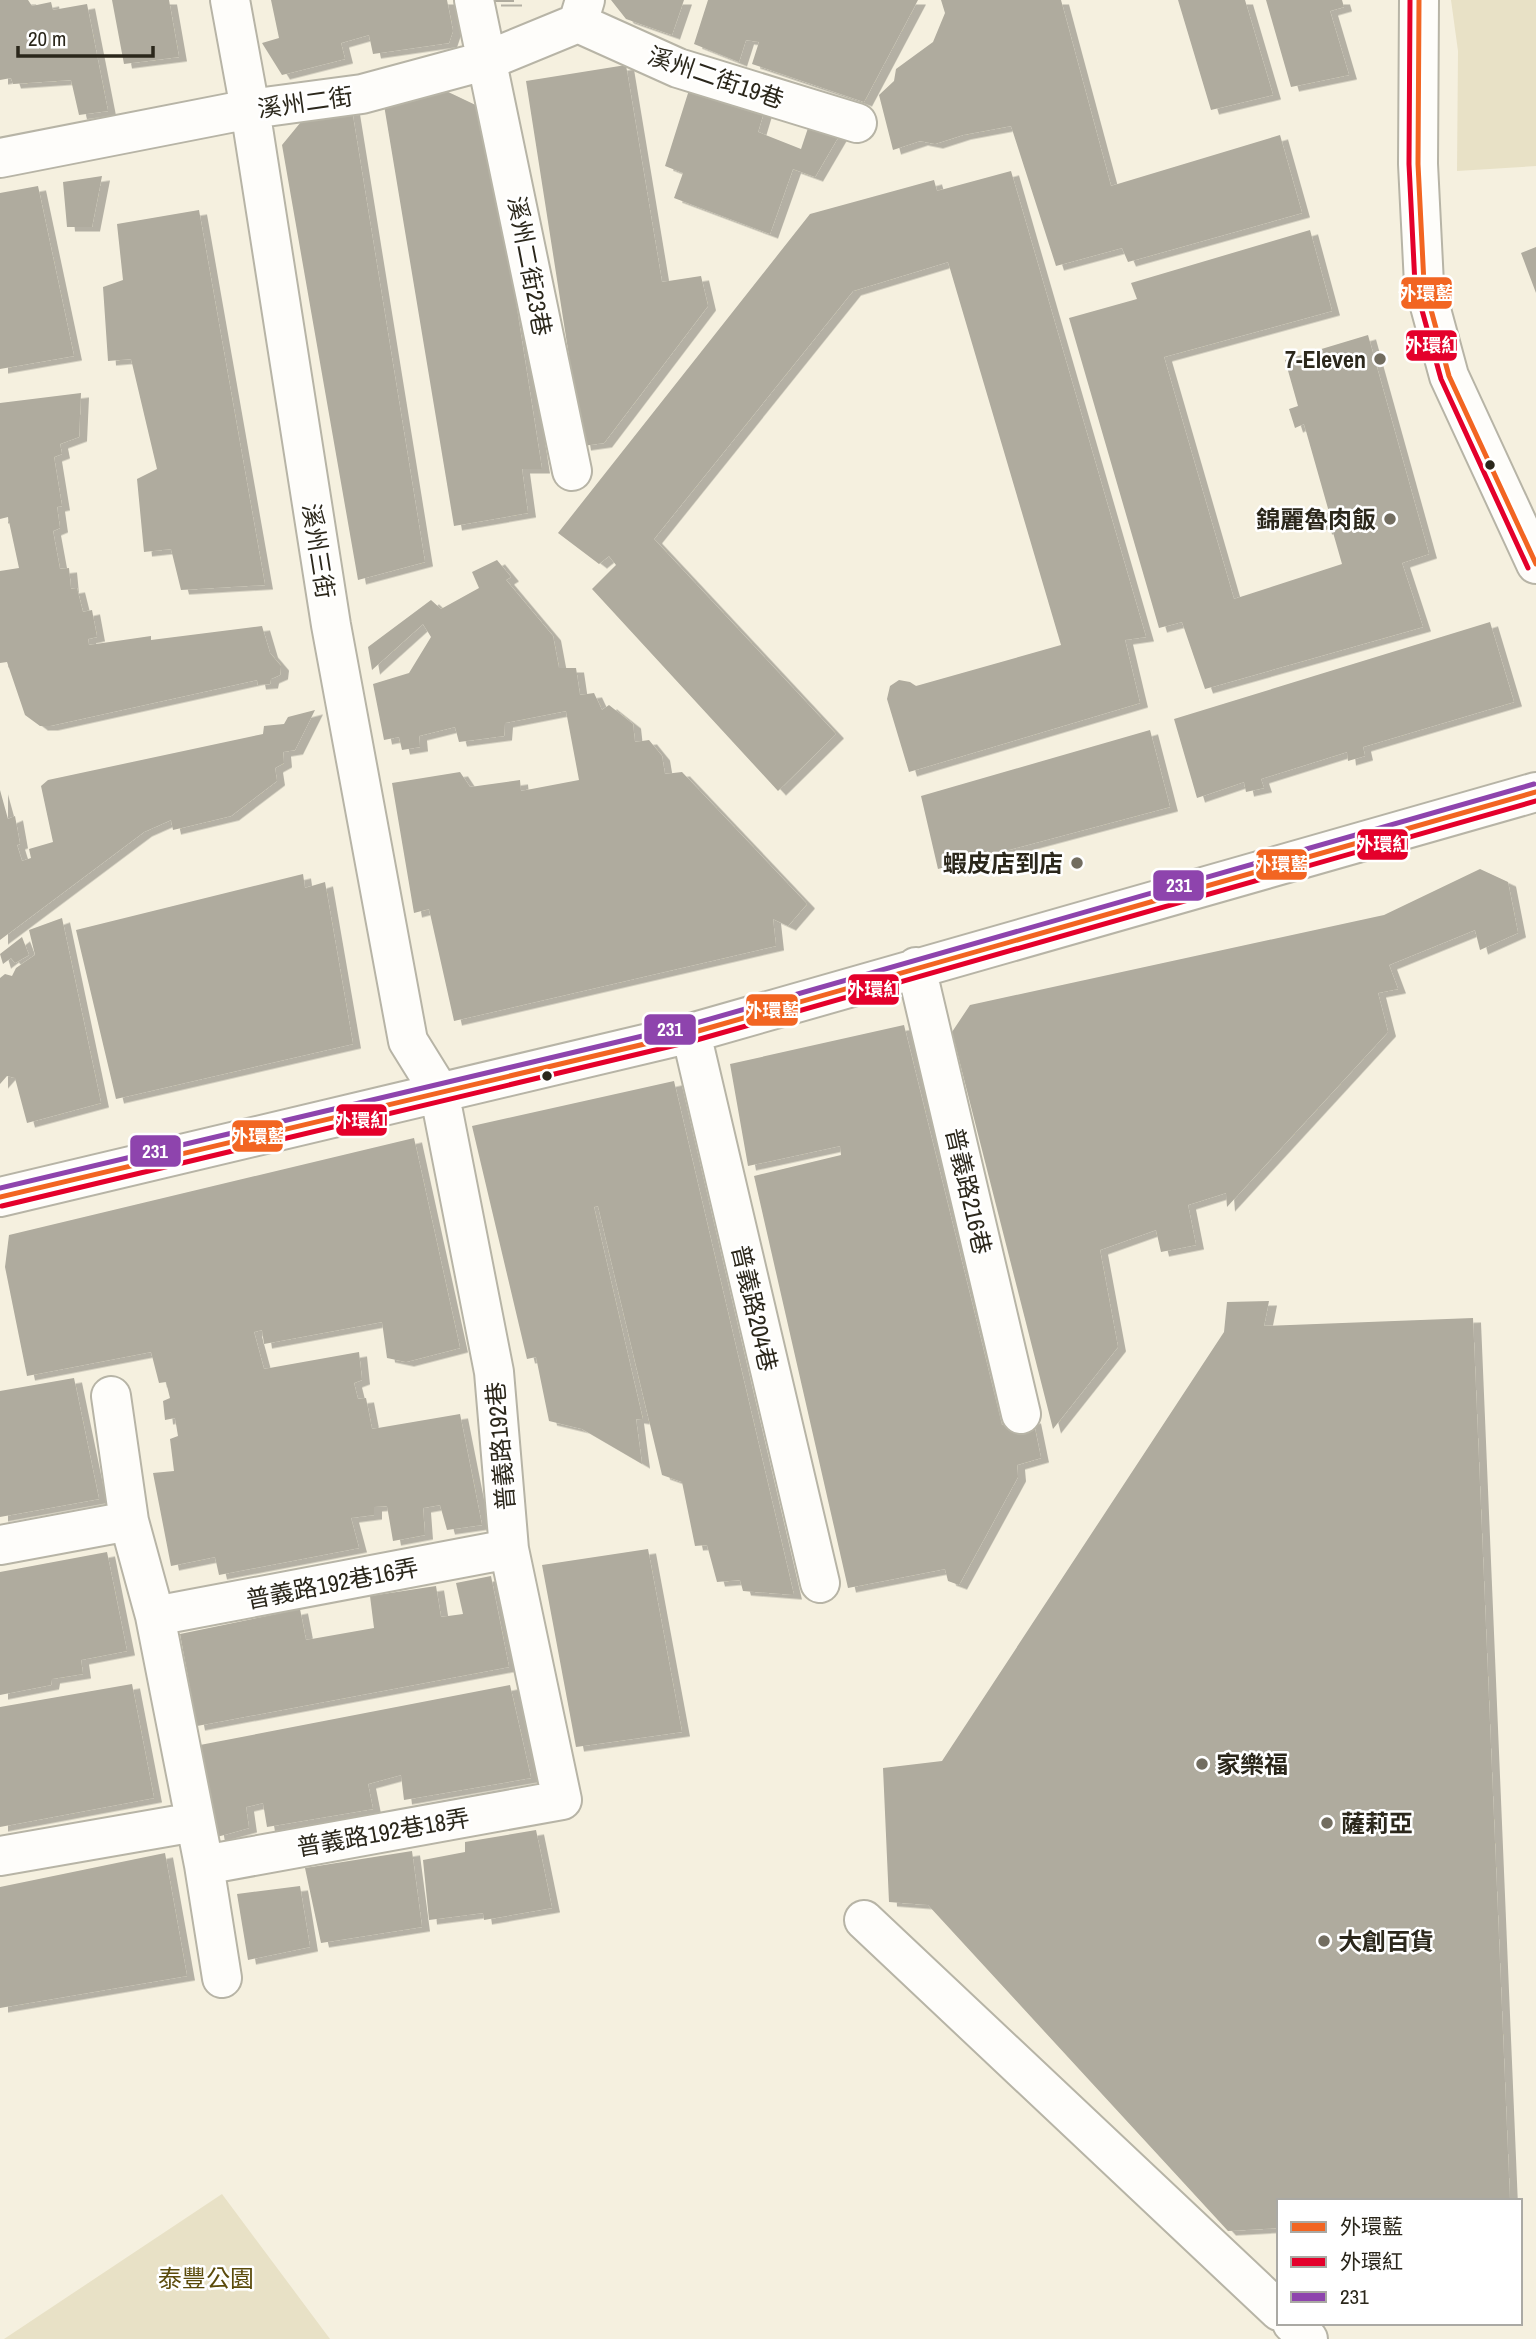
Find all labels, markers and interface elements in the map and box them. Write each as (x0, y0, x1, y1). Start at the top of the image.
scale bar (18, 14, 152, 58)
text: 20 m (28, 24, 66, 53)
street label: 溪州二街19巷 (644, 39, 788, 115)
street label: 溪州二街 (255, 79, 355, 125)
street label: 溪州二街23巷 (501, 193, 559, 339)
line badge: 外環藍 (1400, 276, 1453, 310)
text: 外環藍 (1397, 280, 1455, 306)
line badge: 外環紅 (1405, 329, 1458, 362)
text: 外環紅 (1403, 332, 1461, 358)
place label: 7-Eleven (1285, 343, 1366, 375)
marker: 7-Eleven (1372, 351, 1388, 367)
unlabelled marker (1483, 458, 1497, 472)
street label: 溪州三街 (296, 501, 342, 601)
place label: 錦麗魯肉飯 (1256, 503, 1376, 535)
marker: 錦麗魯肉飯 (1382, 511, 1398, 527)
line badge: 外環紅 (1356, 828, 1409, 861)
text: 外環紅 (1354, 831, 1412, 857)
place label: 蝦皮店到店 (943, 847, 1063, 879)
line badge: 外環藍 (1255, 848, 1308, 881)
text: 外環藍 (1252, 851, 1310, 877)
marker: 蝦皮店到店 (1069, 855, 1085, 871)
line badge: 231 (1152, 869, 1205, 902)
text: 231 (1166, 872, 1192, 898)
line badge: 外環紅 (847, 973, 900, 1006)
text: 外環紅 (845, 976, 903, 1002)
line badge: 外環藍 (745, 993, 799, 1027)
text: 外環藍 (743, 997, 801, 1023)
line badge: 231 (643, 1013, 697, 1046)
text: 231 (657, 1016, 683, 1042)
unlabelled marker (540, 1069, 554, 1083)
line badge: 外環紅 (335, 1103, 388, 1137)
text: 外環紅 (332, 1107, 390, 1133)
line badge: 外環藍 (231, 1119, 284, 1153)
text: 外環藍 (229, 1123, 287, 1149)
street label: 普義路216巷 (939, 1125, 999, 1257)
line badge: 231 (129, 1134, 182, 1168)
text: 231 (142, 1138, 168, 1164)
street label: 普義路204巷 (725, 1242, 785, 1374)
street label: 普義路192巷 (478, 1380, 522, 1512)
street label: 普義路192巷16弄 (243, 1551, 421, 1615)
place label: 家樂福 (1216, 1748, 1288, 1780)
marker: 家樂福 (1194, 1756, 1210, 1772)
street label: 普義路192巷18弄 (294, 1801, 472, 1863)
place label: 薩莉亞 (1341, 1807, 1413, 1839)
marker: 薩莉亞 (1319, 1815, 1335, 1831)
place label: 大創百貨 (1338, 1925, 1434, 1957)
marker: 大創百貨 (1316, 1933, 1332, 1949)
legend (1277, 2199, 1522, 2325)
text: 外環藍 (1340, 2212, 1403, 2241)
text: 外環紅 (1340, 2247, 1403, 2276)
park label: 泰豐公園 (158, 2262, 254, 2294)
text: 231 (1340, 2282, 1369, 2311)

